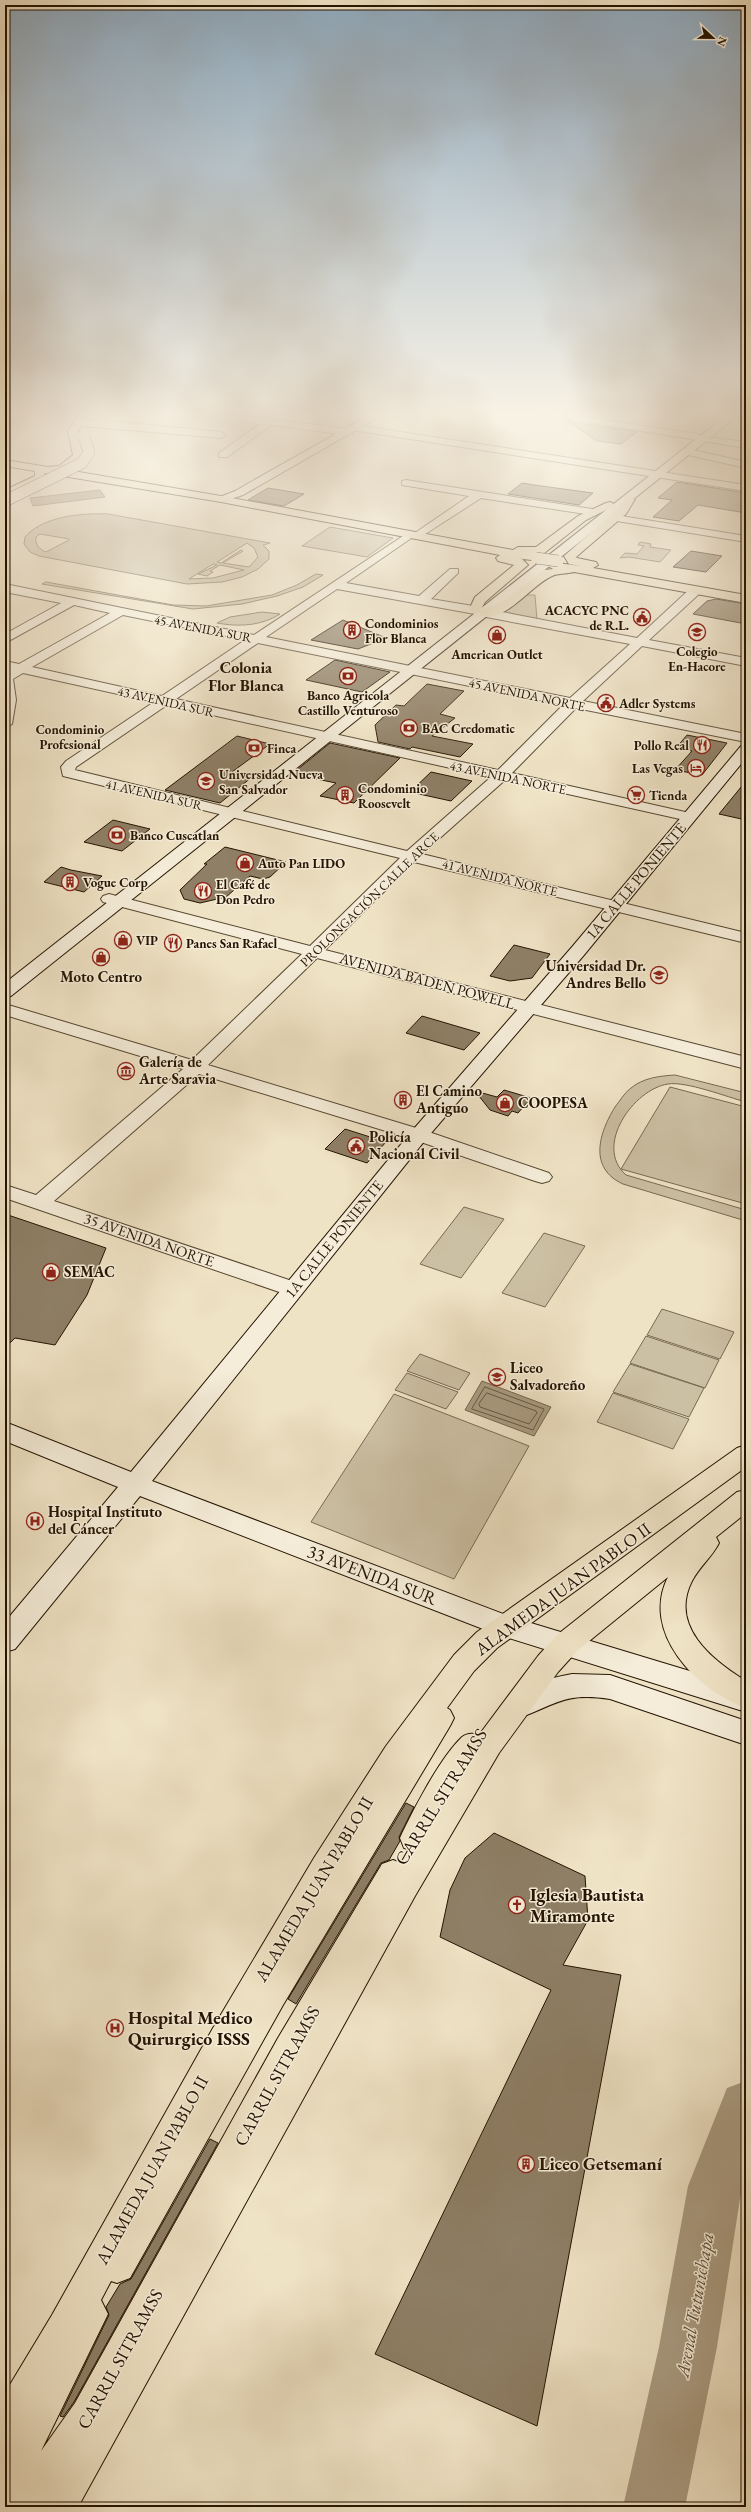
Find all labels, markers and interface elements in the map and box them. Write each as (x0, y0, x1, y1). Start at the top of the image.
north arrow (693, 18, 733, 58)
text: N (714, 35, 730, 49)
place label: ACACYC PNC de R.L. (544, 602, 629, 634)
public building icon: ACACYC PNC de R.L. (632, 607, 652, 627)
street label: 45 AVENIDA SUR (153, 611, 254, 646)
place label: Condominios Flor Blanca (365, 615, 439, 647)
building icon: Condominios Flor Blanca (342, 620, 362, 640)
school or university icon: Colegio En-Hacore (687, 622, 707, 642)
shop icon: American Outlet (487, 625, 507, 645)
place label: Colegio En-Hacore (668, 643, 726, 675)
place label: American Outlet (450, 646, 543, 663)
district label: Colonia Flor Blanca (208, 657, 285, 696)
bank icon: Banco Agricola Castillo Venturoso (338, 666, 358, 686)
street label: 45 AVENIDA NORTE (467, 674, 587, 715)
street label: 43 AVENIDA SUR (116, 682, 217, 721)
place label: Banco Agricola Castillo Venturoso (298, 687, 399, 719)
public building icon: Adler Systems (596, 693, 616, 713)
place label: Adler Systems (618, 695, 696, 712)
bank icon: BAC Credomatic (399, 718, 419, 738)
place label: BAC Credomatic (422, 720, 516, 737)
district label: Condominio Profesional (36, 721, 105, 753)
restaurant icon: Pollo Real (692, 735, 712, 755)
place label: Pollo Real (634, 737, 689, 754)
bank icon: Finca (244, 738, 264, 758)
place label: Finca (267, 740, 296, 757)
street label: 43 AVENIDA NORTE (448, 757, 568, 798)
hotel icon: Las Vegas (686, 758, 706, 778)
place label: Las Vegas (632, 760, 683, 777)
place label: Universidad Nueva San Salvador (219, 766, 323, 798)
school or university icon: Universidad Nueva San Salvador (196, 771, 216, 791)
street label: 41 AVENIDA SUR (104, 775, 205, 814)
place label: Condominio Roosevelt (358, 780, 427, 812)
building icon: Condominio Roosevelt (335, 785, 355, 805)
supermarket icon: Tienda (626, 785, 646, 805)
place label: Tienda (649, 787, 688, 804)
street label: 1A CALLE PONIENTE (581, 818, 690, 943)
bank icon: Banco Cuscatlan (107, 825, 127, 845)
place label: Banco Cuscatlan (130, 827, 220, 844)
street label: PROLONGACIÓN CALLE ARCE (296, 828, 442, 970)
shop icon: Auto Pan LIDO (235, 853, 255, 873)
place label: Auto Pan LIDO (257, 855, 345, 872)
street label: 41 AVENIDA NORTE (440, 855, 559, 900)
building icon: Vogue Corp (60, 872, 80, 892)
place label: Vogue Corp (83, 874, 148, 891)
place label: El Café de Don Pedro (216, 876, 275, 908)
restaurant icon: El Café de Don Pedro (193, 881, 213, 901)
shop icon: VIP (113, 930, 133, 950)
place label: VIP (136, 932, 158, 949)
restaurant icon: Panes San Rafael (163, 933, 183, 953)
place label: Panes San Rafael (186, 935, 278, 952)
shop icon: Moto Centro (91, 947, 111, 967)
street label: AVENIDA BADEN POWELL (336, 948, 517, 1013)
place label: Universidad Dr. Andres Bello (546, 956, 646, 992)
school or university icon: Universidad Dr. Andres Bello (649, 965, 669, 985)
place label: Moto Centro (60, 967, 142, 986)
place label: Galería de Arte Saravia (138, 1052, 217, 1088)
museum icon: Galería de Arte Saravia (116, 1061, 136, 1081)
place label: El Camino Antiguo (415, 1081, 482, 1117)
building icon: El Camino Antiguo (393, 1090, 413, 1110)
shop icon: COOPESA (495, 1093, 515, 1113)
place label: COOPESA (518, 1093, 588, 1112)
place label: Policía Nacional Civil (369, 1127, 460, 1163)
public building icon: Policía Nacional Civil (346, 1136, 366, 1156)
street label: 1A CALLE PONIENTE (280, 1176, 387, 1301)
street label: 35 AVENIDA NORTE (82, 1208, 217, 1271)
shop icon: SEMAC (41, 1262, 61, 1282)
place label: SEMAC (64, 1262, 115, 1281)
place label: Liceo Salvadoreño (510, 1358, 586, 1394)
school or university icon: Liceo Salvadoreño (487, 1367, 507, 1387)
place label: Hospital Instituto del Cáncer (48, 1502, 163, 1538)
hospital icon: Hospital Instituto del Cáncer (25, 1511, 45, 1531)
street label: ALAMEDA JUAN PABLO II (469, 1517, 655, 1661)
street label: 33 AVENIDA SUR (304, 1539, 440, 1610)
street label: CARRIL SITRAMSS (389, 1724, 492, 1869)
street label: ALAMEDA JUAN PABLO II (249, 1792, 378, 1986)
place label: Iglesia Bautista Miramonte (530, 1883, 644, 1927)
church icon: Iglesia Bautista Miramonte (507, 1895, 527, 1915)
street label: CARRIL SITRAMSS (229, 2002, 325, 2150)
place label: Hospital Medico Quirurgico ISSS (128, 2006, 252, 2050)
hospital icon: Hospital Medico Quirurgico ISSS (105, 2018, 125, 2038)
street label: ALAMEDA JUAN PABLO II (90, 2071, 213, 2269)
place label: Liceo Getsemaní (539, 2152, 663, 2175)
building icon: Liceo Getsemaní (516, 2154, 536, 2174)
water label: Arenal Tutunichapa (669, 2231, 720, 2381)
street label: CARRIL SITRAMSS (72, 2285, 168, 2433)

